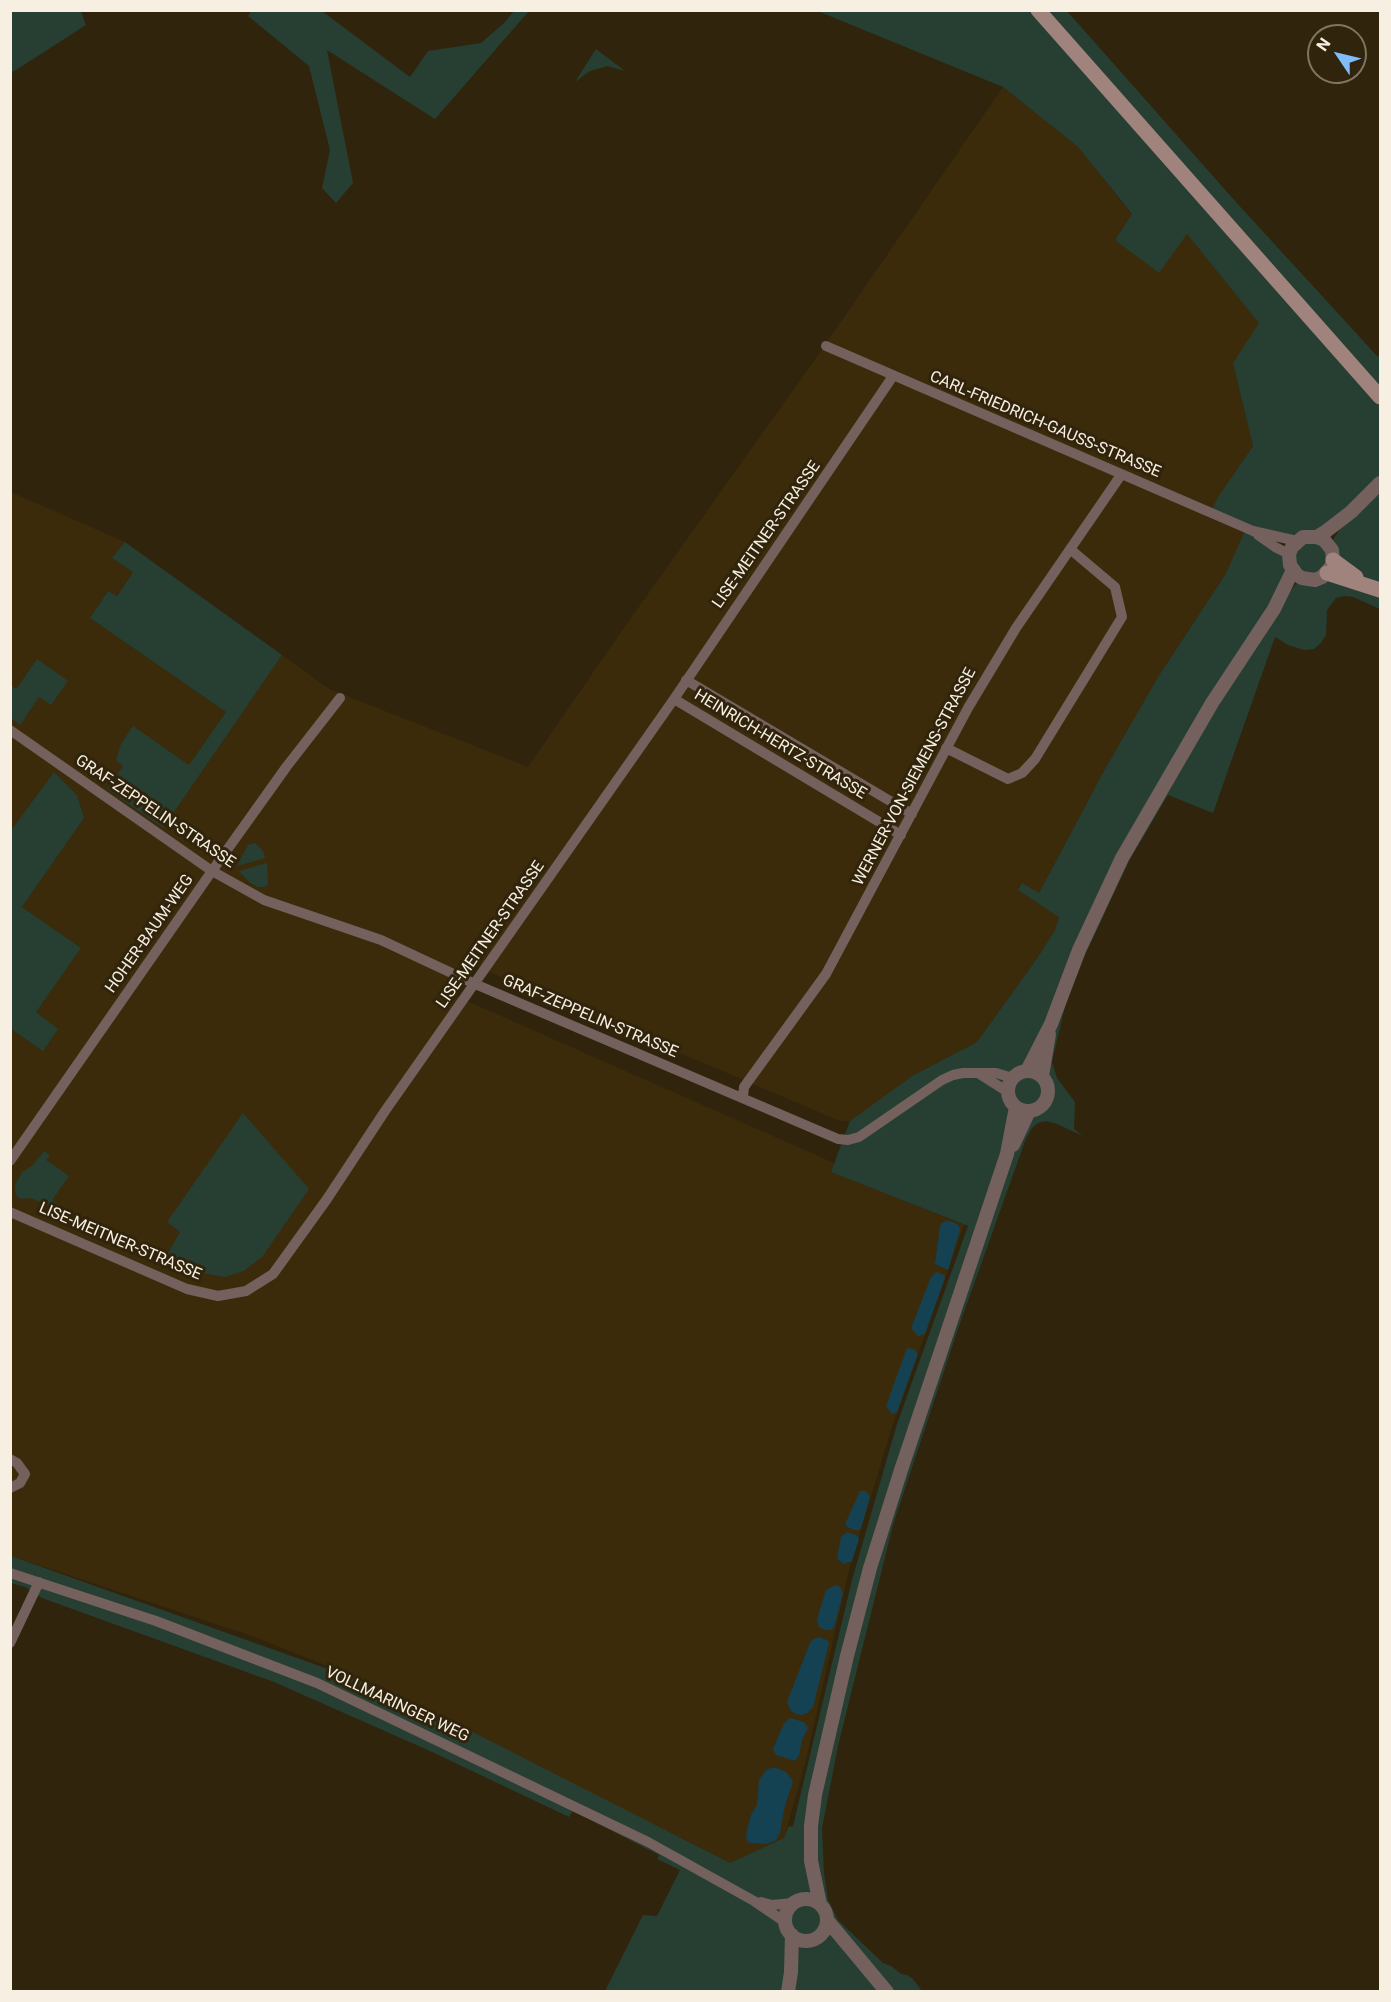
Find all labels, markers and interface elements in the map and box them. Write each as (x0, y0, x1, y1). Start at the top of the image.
north arrow (1307, 24, 1367, 84)
text: N (1312, 34, 1335, 55)
street label: CARL-FRIEDRICH-GAUSS-STRASSE (927, 367, 1163, 483)
street label: LISE-MEITNER-STRASSE (709, 458, 825, 612)
street label: WERNER-VON-SIEMENS-STRASSE (849, 665, 981, 889)
street label: HEINRICH-HERTZ-STRASSE (690, 686, 870, 804)
street label: GRAF-ZEPPELIN-STRASSE (71, 751, 239, 873)
street label: LISE-MEITNER-STRASSE (433, 858, 549, 1012)
street label: HOHER-BAUM-WEG (102, 871, 198, 997)
street label: GRAF-ZEPPELIN-STRASSE (499, 971, 681, 1063)
street label: LISE-MEITNER-STRASSE (36, 1199, 204, 1285)
street label: VOLLMARINGER WEG (322, 1663, 472, 1747)

